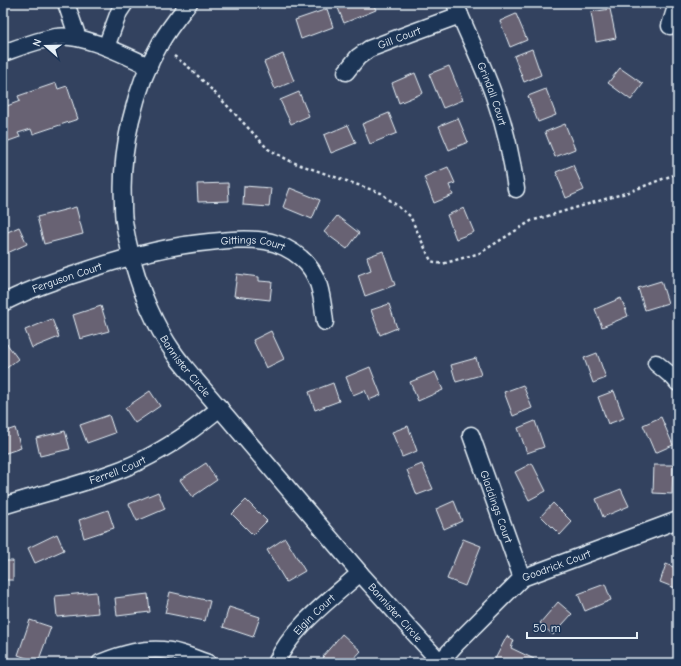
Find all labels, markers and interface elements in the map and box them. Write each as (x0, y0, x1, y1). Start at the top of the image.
street label: Gill Court (376, 23, 423, 52)
north arrow (26, 26, 66, 66)
text: N (30, 37, 44, 48)
street label: Grindall Court (475, 60, 510, 128)
street label: Gittings Court (220, 233, 288, 253)
street label: Ferguson Court (30, 259, 104, 295)
street label: Bannister Circle (158, 333, 214, 400)
street label: Ferrell Court (87, 453, 149, 487)
street label: Gladdings Court (478, 469, 516, 545)
street label: Goodrick Court (520, 546, 593, 584)
street label: Bannister Circle (366, 580, 426, 645)
street label: Elgin Court (290, 591, 338, 637)
scale bar (527, 614, 637, 640)
text: 50 m (533, 621, 561, 635)

